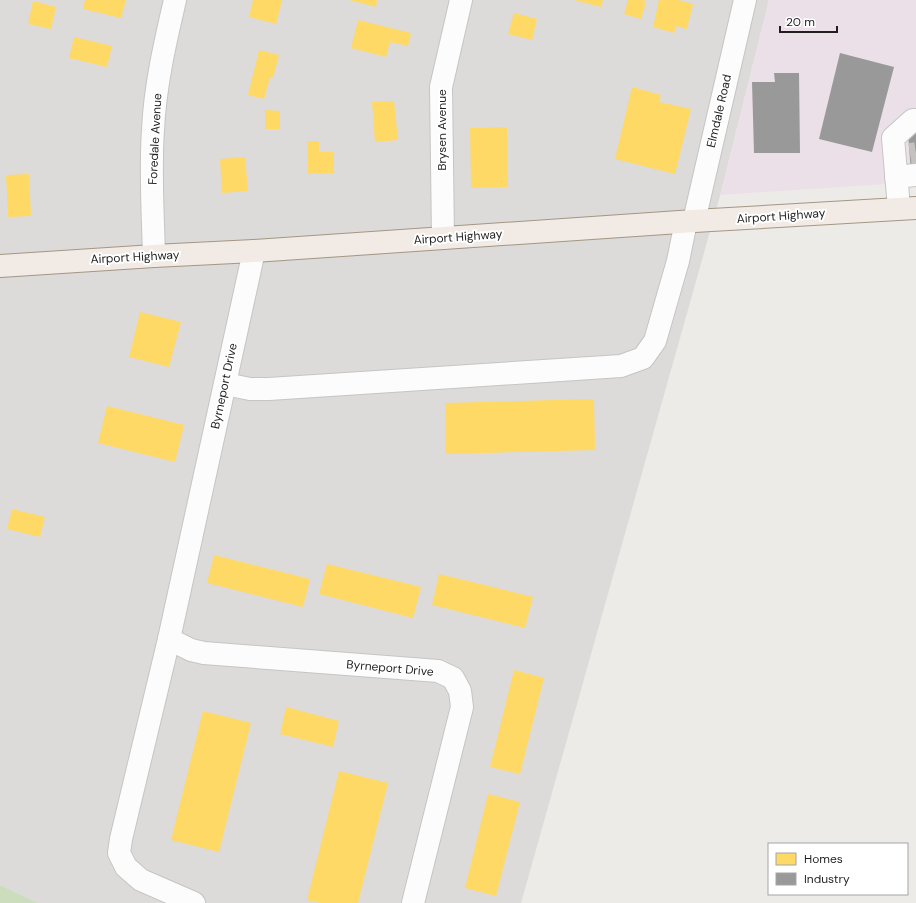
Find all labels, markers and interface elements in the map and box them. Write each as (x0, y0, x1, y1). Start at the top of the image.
scale bar (780, 8, 837, 34)
text: 20 m (786, 14, 815, 30)
street label: Elmdale Road (703, 73, 735, 149)
street label: Brysen Avenue (434, 89, 450, 171)
street label: Foredale Avenue (145, 93, 165, 185)
street label: Airport Highway (736, 205, 826, 227)
street label: Airport Highway (413, 226, 503, 248)
street label: Airport Highway (90, 247, 180, 267)
street label: Byrneport Drive (207, 341, 241, 430)
street label: Byrneport Drive (346, 656, 434, 680)
legend (768, 843, 908, 895)
text: Homes (804, 851, 843, 867)
text: Industry (804, 871, 850, 887)

